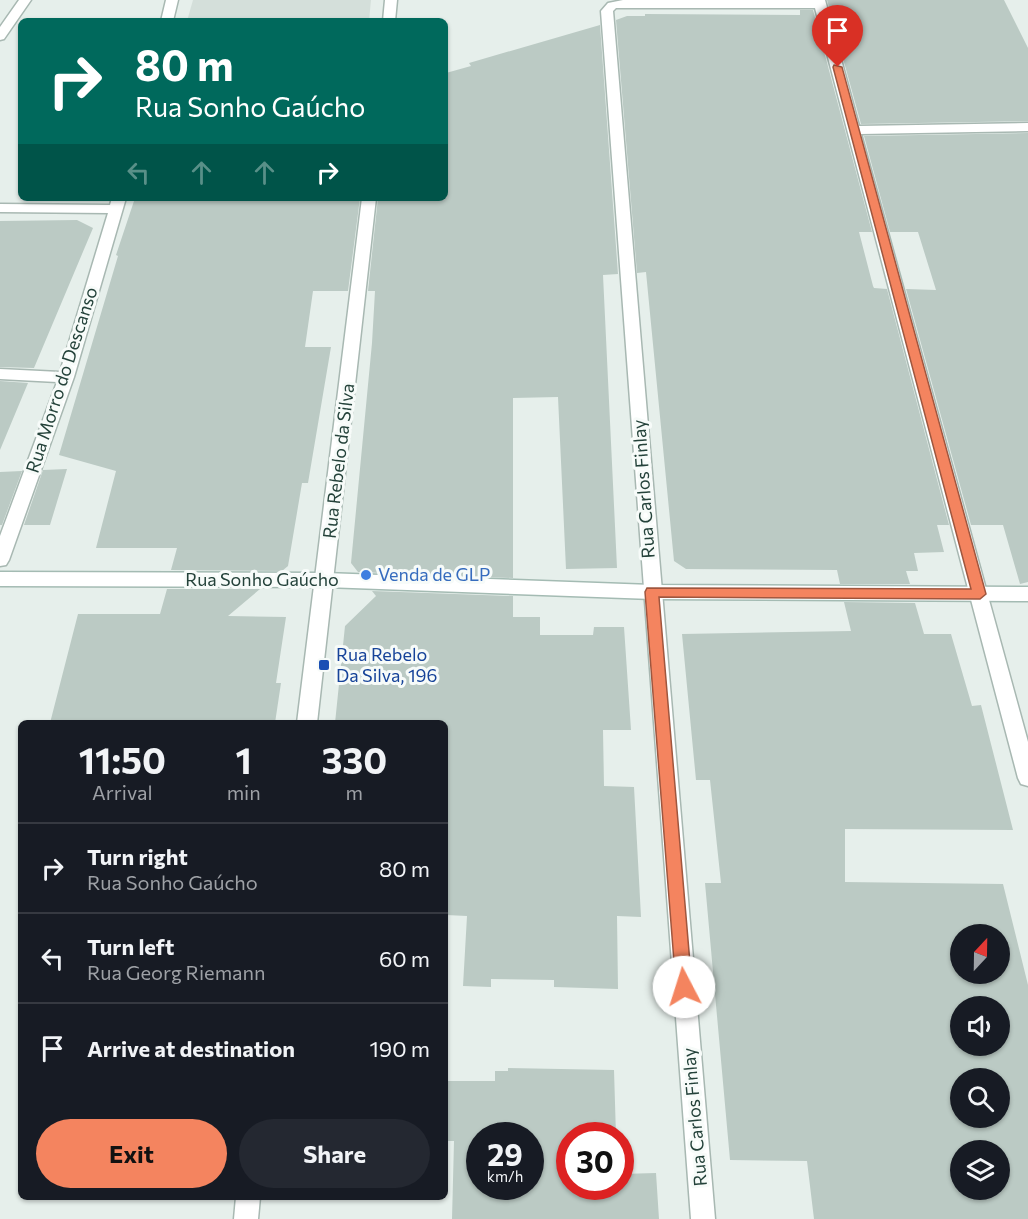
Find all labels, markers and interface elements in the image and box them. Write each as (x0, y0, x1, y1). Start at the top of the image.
pin (812, 5, 863, 67)
icon: arrive (821, 14, 854, 47)
text: 80 m (135, 38, 234, 90)
icon: right (36, 42, 114, 120)
text: Rua Sonho Gaúcho (135, 90, 365, 123)
icon: left (122, 156, 155, 189)
icon: ahead (185, 156, 218, 189)
icon: ahead (248, 156, 281, 189)
icon: right (311, 156, 344, 189)
street label: Rua Morro do Descanso (21, 284, 102, 475)
street label: Rua Rebelo da Silva (318, 382, 358, 540)
street label: Rua Carlos Finlay (627, 419, 659, 559)
place label: Venda de GLP (378, 563, 490, 585)
street label: Rua Sonho Gaúcho (185, 568, 339, 590)
marker: Venda de GLP (359, 568, 373, 582)
place label: Rua Rebelo Da Silva, 196 (336, 643, 437, 686)
marker: Rua Rebelo Da Silva, 196 (317, 658, 331, 672)
text: 11:50 (79, 737, 166, 781)
text: 1 (236, 737, 252, 781)
text: 330 (322, 737, 387, 781)
text: Arrival (92, 780, 153, 804)
text: min (227, 780, 261, 804)
text: m (346, 780, 363, 804)
text: Turn right (87, 843, 188, 870)
icon: right (36, 852, 69, 885)
text: 80 m (379, 855, 430, 882)
text: Rua Sonho Gaúcho (87, 870, 258, 894)
north arrow (950, 924, 1010, 984)
map controls (950, 924, 1010, 1200)
text: Turn left (87, 933, 174, 960)
icon: left (36, 942, 69, 975)
text: 60 m (379, 945, 430, 972)
position arrow (652, 955, 716, 1019)
text: Rua Georg Riemann (87, 960, 266, 984)
button: sound (950, 996, 1010, 1056)
icon: arrive (36, 1032, 69, 1065)
text: Arrive at destination (87, 1035, 295, 1062)
text: 190 m (369, 1035, 430, 1062)
street label: Rua Carlos Finlay (677, 1047, 711, 1187)
button: search (950, 1068, 1010, 1128)
button: Exit (36, 1119, 227, 1188)
button: Share (239, 1119, 430, 1188)
speed limit sign: 30 (556, 1122, 634, 1200)
text: 29 (487, 1135, 523, 1172)
button: layers (950, 1140, 1010, 1200)
text: km/h (487, 1167, 523, 1185)

